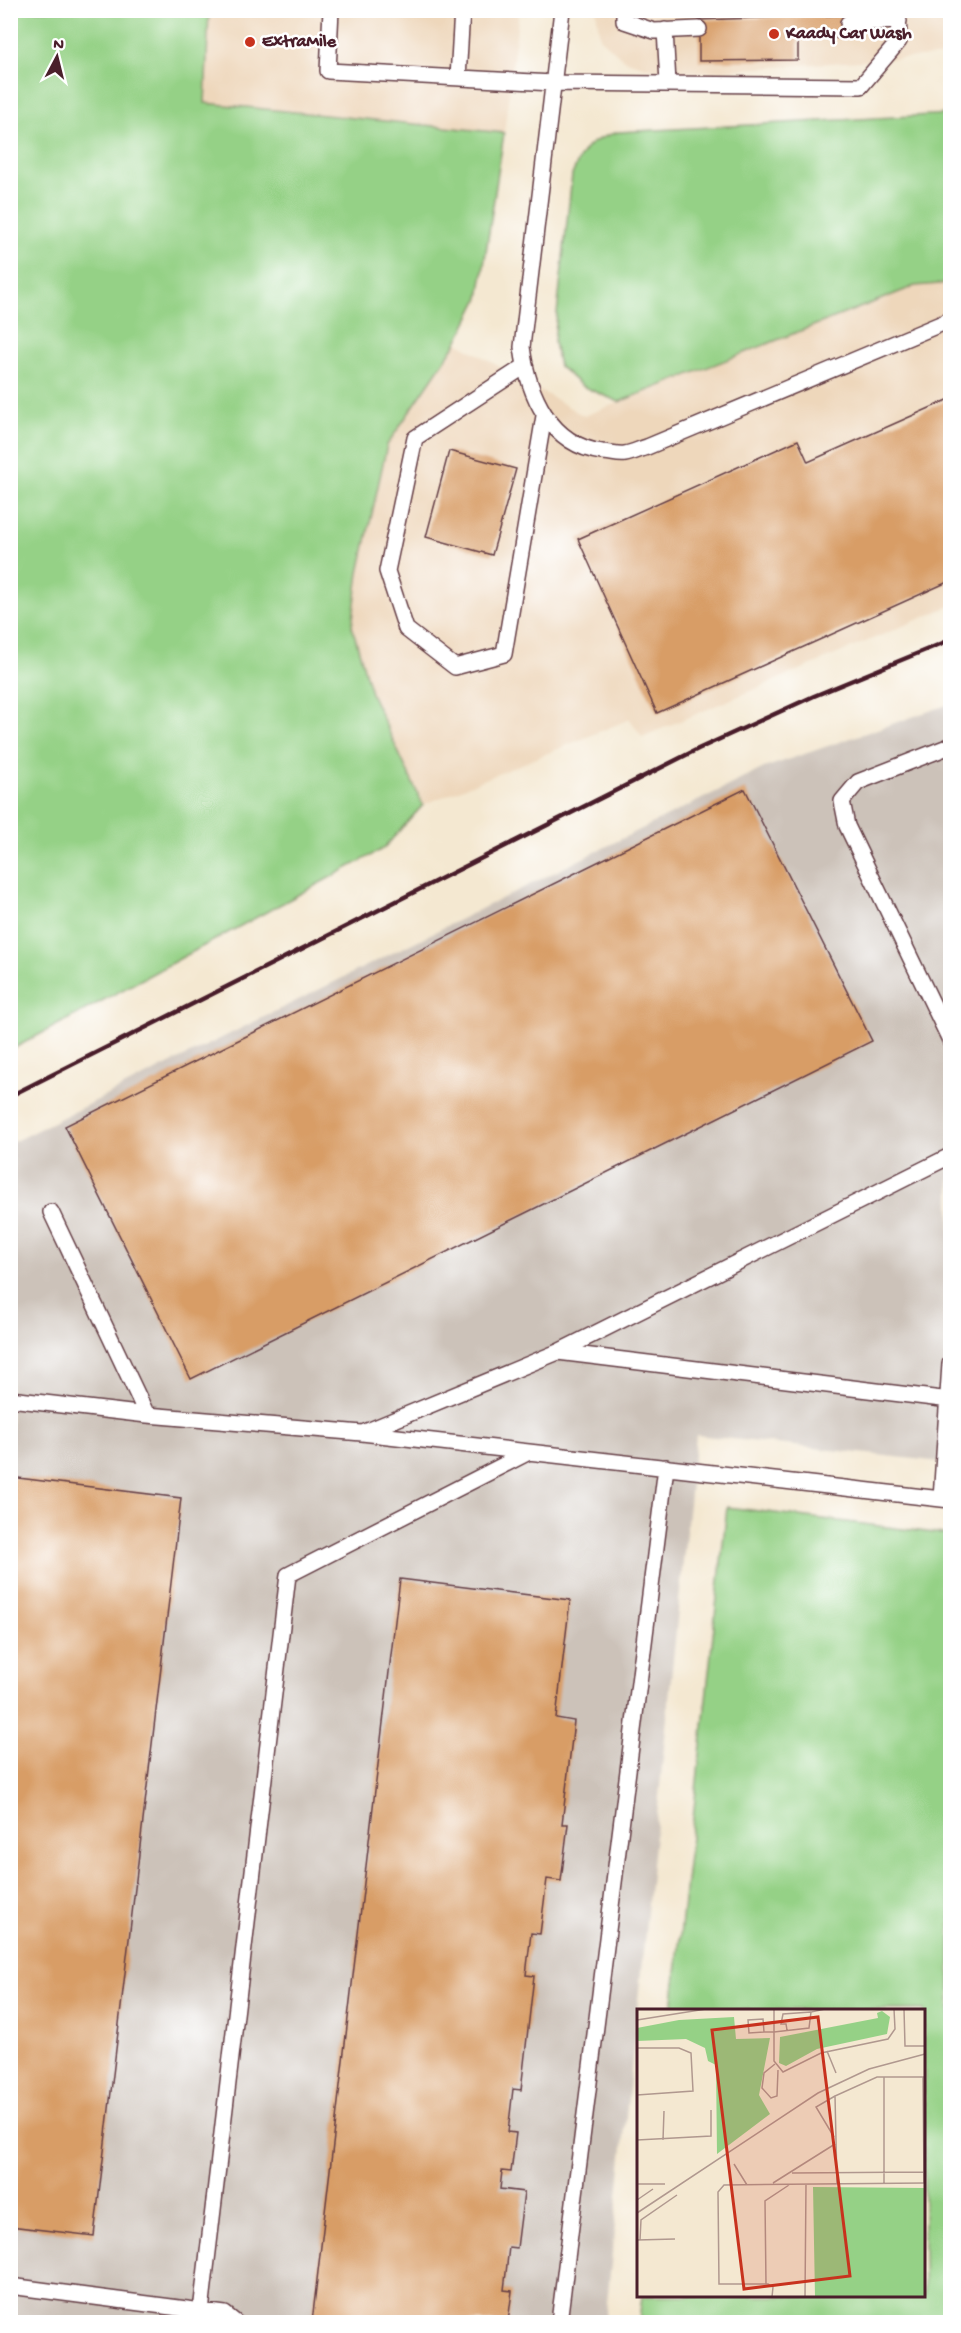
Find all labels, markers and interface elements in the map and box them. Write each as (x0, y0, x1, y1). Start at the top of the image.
place label: Kaady Car Wash (785, 24, 912, 45)
north arrow (27, 27, 87, 87)
marker: Kaady Car Wash (767, 27, 781, 41)
place label: ExtraMile (262, 32, 337, 53)
marker: ExtraMile (243, 35, 257, 49)
text: N (52, 36, 65, 56)
inset map (637, 2009, 925, 2297)

